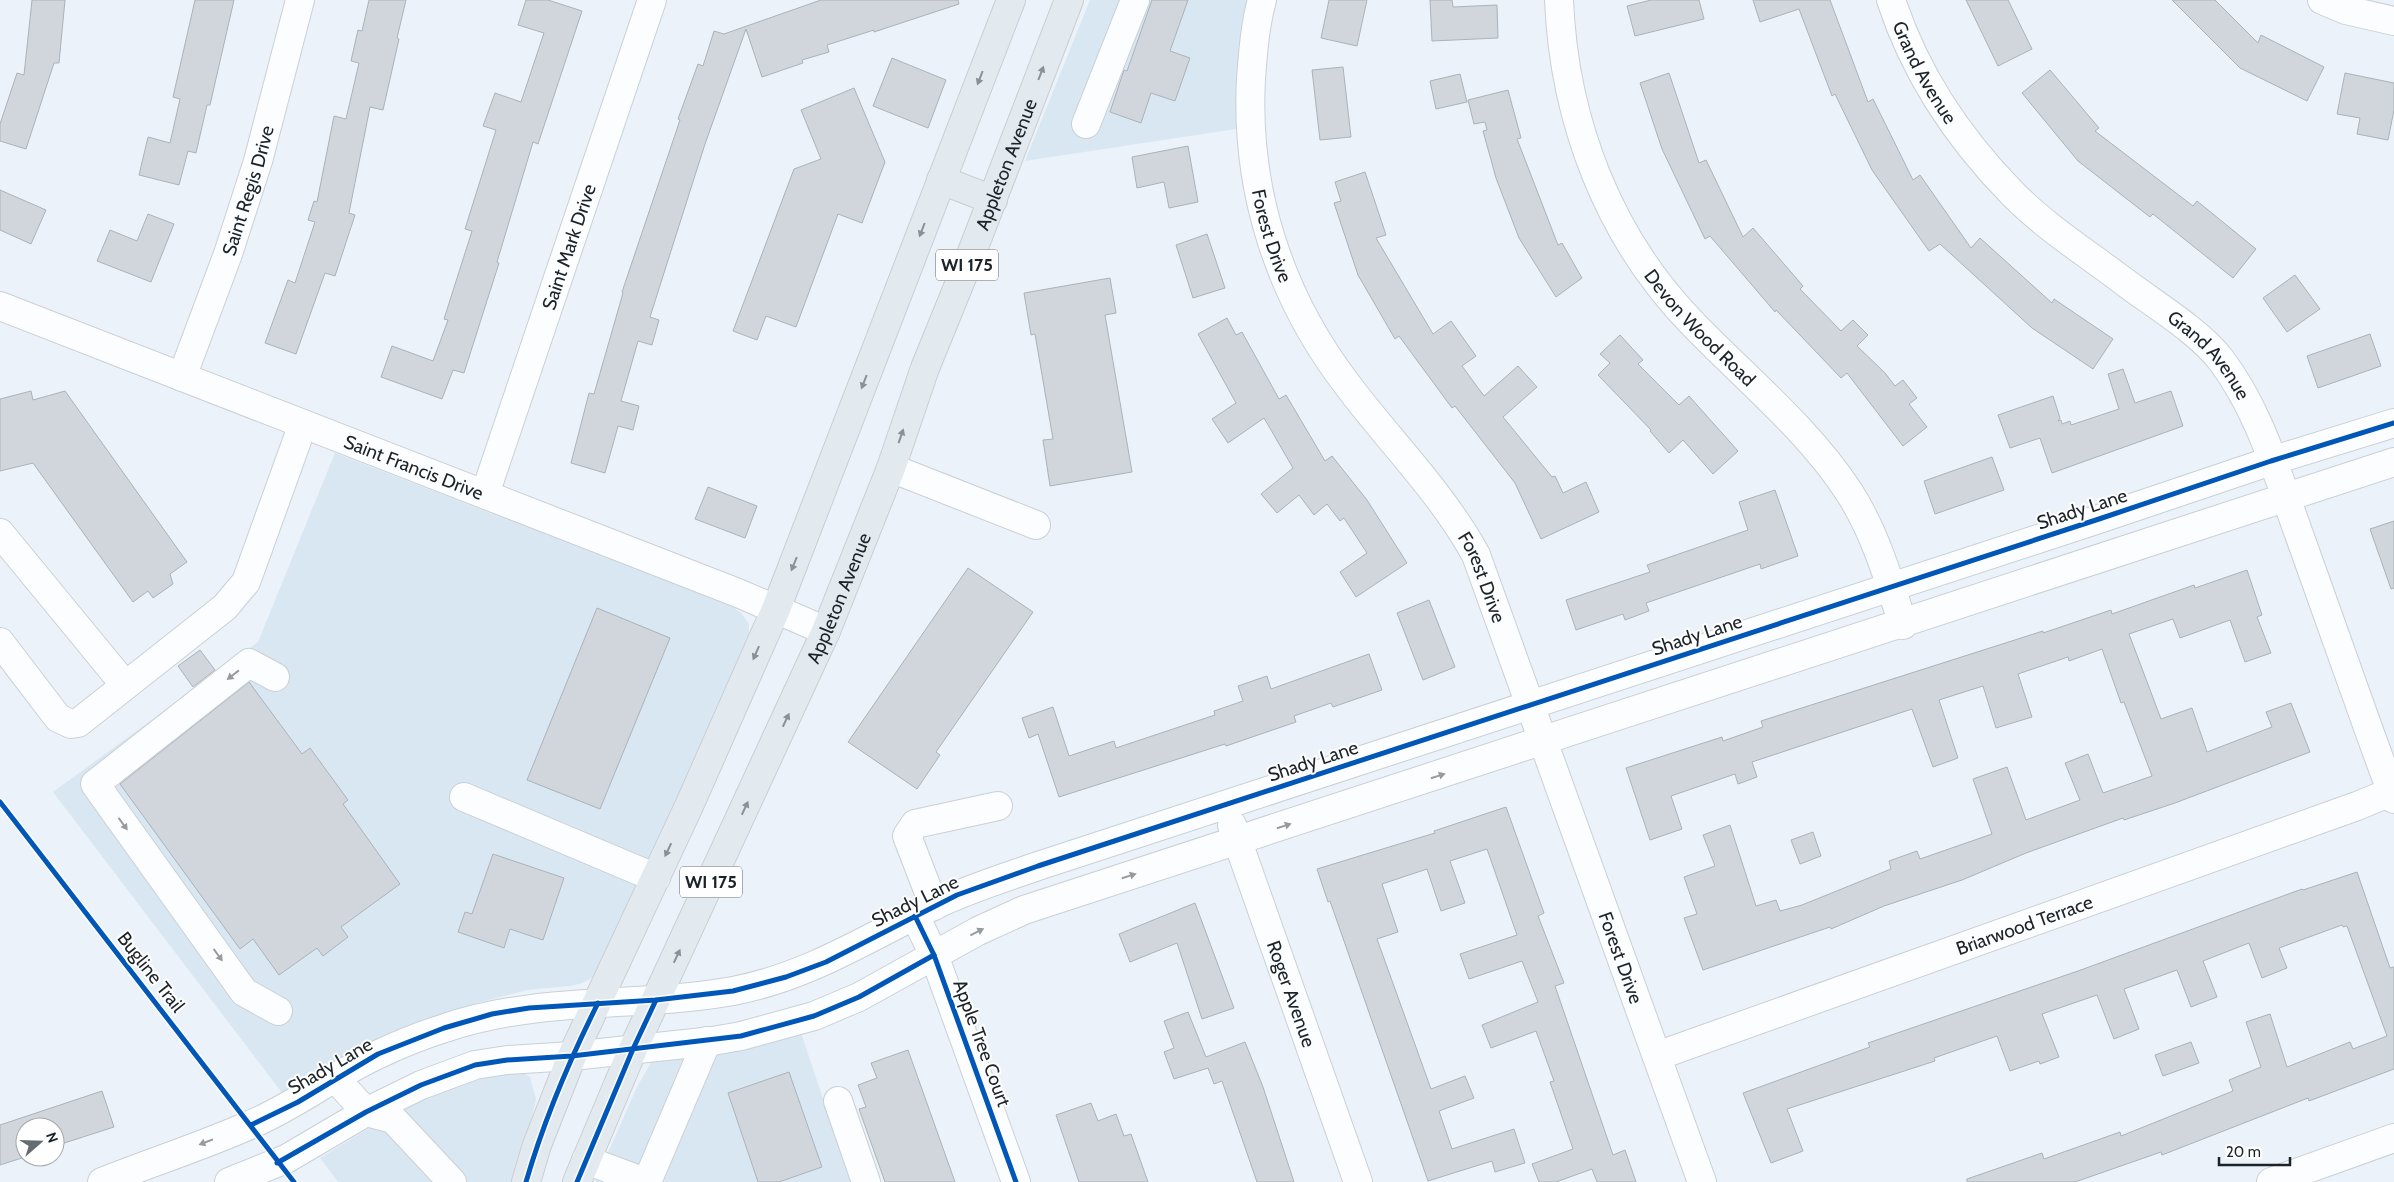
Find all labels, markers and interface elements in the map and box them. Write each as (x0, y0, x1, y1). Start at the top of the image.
street label: Grand Avenue (1888, 18, 1962, 128)
one-way arrow (1038, 65, 1046, 80)
one-way arrow (976, 71, 984, 85)
street label: Appleton Avenue (970, 95, 1042, 233)
street label: Saint Regis Drive (217, 123, 278, 258)
street label: Saint Mark Drive (537, 181, 601, 313)
street label: Forest Drive (1247, 187, 1297, 286)
one-way arrow (918, 223, 926, 238)
road number: WI 175 (936, 250, 998, 280)
street label: Devon Wood Road (1640, 265, 1761, 391)
street label: Grand Avenue (2163, 305, 2255, 404)
one-way arrow (860, 374, 867, 389)
street label: Saint Francis Drive (341, 429, 487, 504)
one-way arrow (898, 429, 905, 444)
street label: Shady Lane (2034, 483, 2130, 534)
street label: Forest Drive (1453, 527, 1511, 626)
street label: Appleton Avenue (801, 529, 876, 667)
one-way arrow (789, 557, 797, 571)
street label: Shady Lane (1649, 609, 1745, 660)
one-way arrow (751, 646, 759, 660)
one-way arrow (226, 670, 240, 680)
one-way arrow (782, 713, 790, 727)
street label: Shady Lane (1265, 735, 1361, 786)
one-way arrow (1431, 772, 1446, 780)
one-way arrow (741, 801, 749, 815)
one-way arrow (118, 817, 128, 830)
one-way arrow (1276, 822, 1291, 829)
one-way arrow (664, 843, 672, 857)
road number: WI 175 (680, 866, 742, 898)
street label: Shady Lane (868, 870, 962, 932)
one-way arrow (1122, 872, 1137, 880)
street label: Briarwood Terrace (1953, 890, 2096, 960)
street label: Forest Drive (1594, 908, 1648, 1007)
street label: Bugline Trail (112, 927, 190, 1017)
one-way arrow (969, 928, 984, 936)
street label: Roger Avenue (1262, 937, 1321, 1050)
one-way arrow (213, 949, 223, 962)
one-way arrow (673, 949, 681, 963)
street label: Apple Tree Court (948, 976, 1016, 1110)
street label: Shady Lane (284, 1032, 377, 1099)
north arrow (15, 1117, 65, 1167)
text: N (42, 1130, 62, 1145)
scale bar (2219, 1134, 2290, 1166)
one-way arrow (198, 1139, 213, 1146)
text: 20 m (2226, 1143, 2261, 1161)

